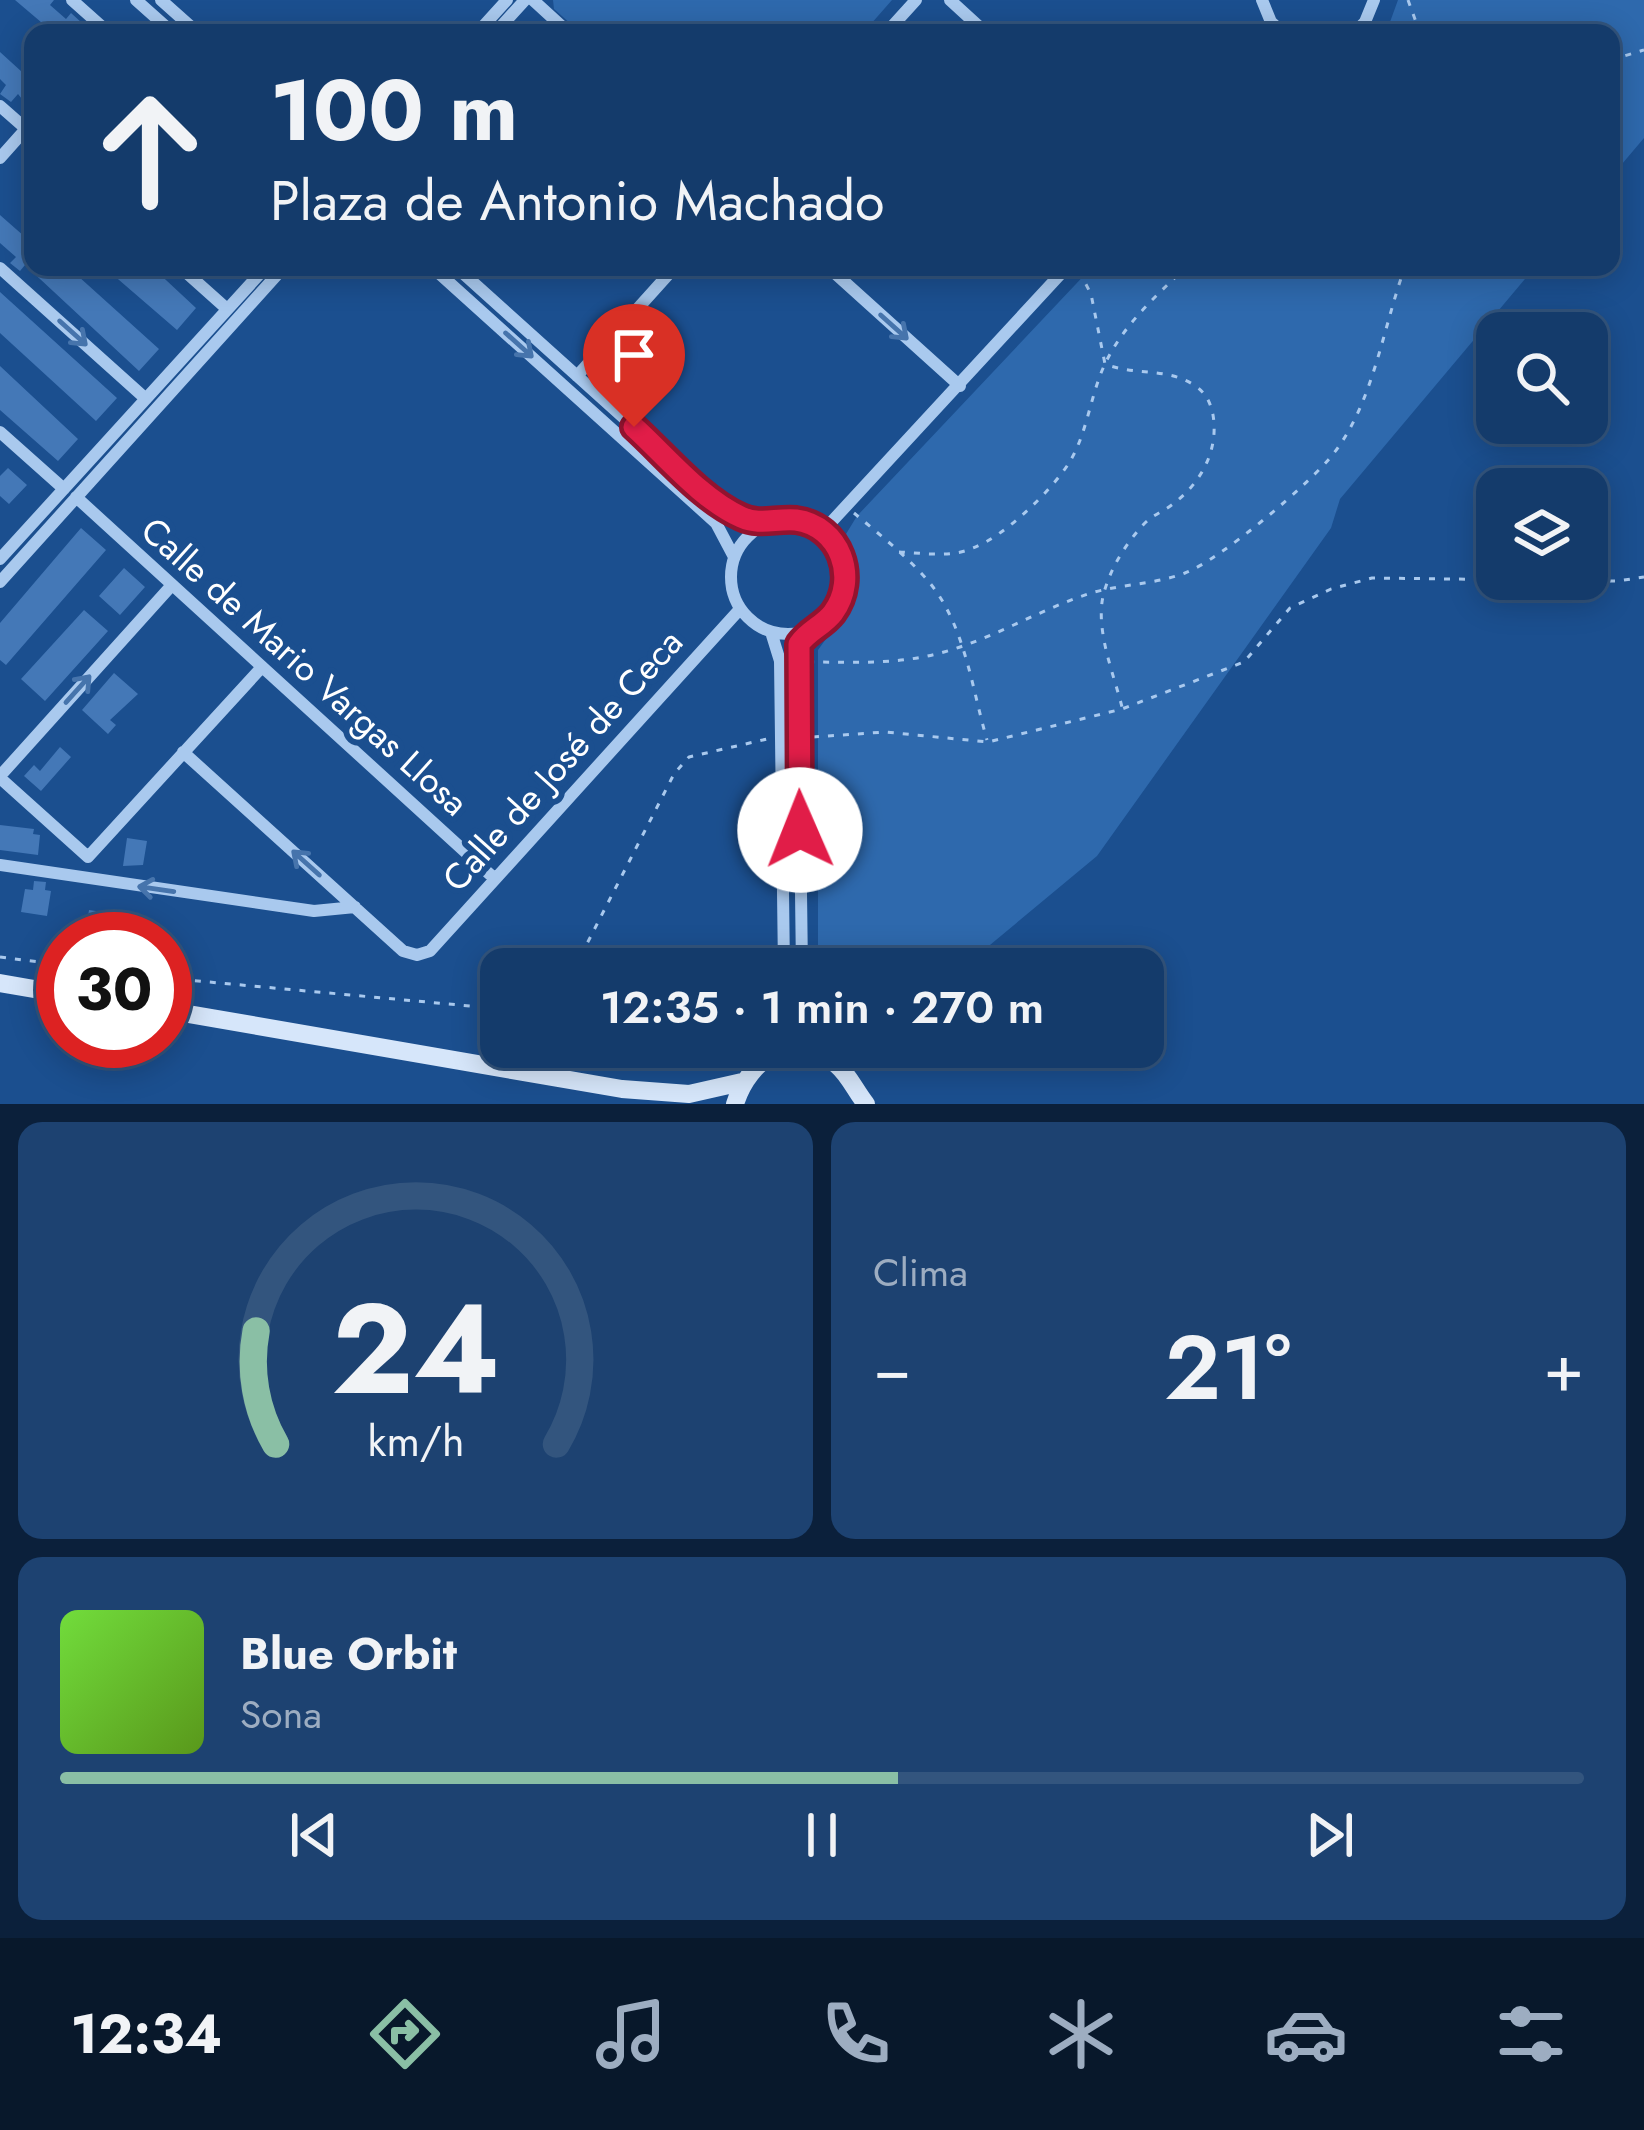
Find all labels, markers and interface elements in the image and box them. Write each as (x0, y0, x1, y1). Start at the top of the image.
text: 100 m (270, 50, 518, 172)
icon: ahead (72, 72, 228, 228)
text: Plaza de Antonio Machado (270, 162, 884, 240)
pin (583, 304, 685, 427)
map controls (1476, 312, 1608, 600)
button: search (1476, 312, 1608, 444)
one-way arrow (878, 313, 908, 340)
one-way arrow (57, 319, 87, 347)
icon: arrive (601, 322, 667, 388)
one-way arrow (504, 331, 534, 358)
button: layers (1476, 468, 1608, 600)
street label: Calle de Mario Vargas Llosa (130, 505, 480, 827)
street label: Calle de José de Ceca (430, 617, 694, 903)
one-way arrow (64, 675, 91, 705)
position arrow (737, 767, 863, 893)
one-way arrow (292, 850, 322, 877)
one-way arrow (137, 878, 176, 900)
speed limit sign: 30 (36, 912, 192, 1068)
text: 12:35 · 1 min · 270 m (600, 975, 1044, 1040)
text: Clima (873, 1244, 968, 1301)
text: 24 (331, 1259, 500, 1440)
text: 21° (1164, 1303, 1291, 1433)
text: − (873, 1320, 912, 1416)
text: + (1543, 1320, 1584, 1416)
text: km/h (367, 1409, 464, 1471)
text: Blue Orbit (240, 1621, 457, 1686)
text: Sona (240, 1686, 322, 1743)
icon: previous (281, 1802, 347, 1868)
icon: pause (789, 1802, 855, 1868)
icon: next (1297, 1802, 1363, 1868)
icon: directions (363, 1992, 447, 2076)
icon: music (589, 1992, 673, 2076)
icon: phone (814, 1992, 898, 2076)
icon: climate (1039, 1992, 1123, 2076)
icon: car (1264, 1992, 1348, 2076)
icon: filters (1489, 1992, 1573, 2076)
text: 12:34 (71, 1995, 222, 2073)

